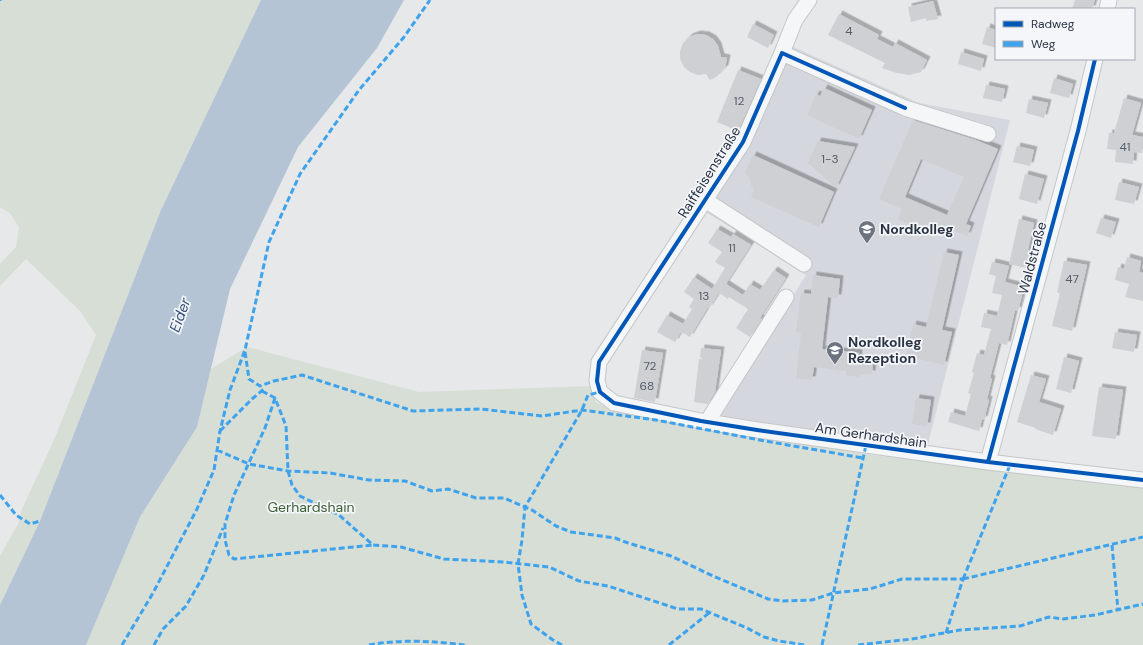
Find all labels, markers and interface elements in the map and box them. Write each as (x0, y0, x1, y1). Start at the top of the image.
legend (995, 8, 1135, 60)
text: Radweg (1031, 16, 1075, 32)
house number: 4 (845, 23, 853, 39)
text: Weg (1031, 36, 1056, 52)
house number: 12 (734, 93, 744, 109)
street label: Raiffeisenstraße (674, 123, 744, 221)
house number: 41 (1119, 139, 1131, 155)
house number: 1-3 (821, 151, 839, 167)
school or university icon: Nordkolleg (857, 219, 877, 244)
place label: Nordkolleg (880, 220, 954, 238)
street label: Waldstraße (1014, 220, 1050, 296)
house number: 11 (728, 240, 736, 256)
house number: 47 (1065, 271, 1079, 287)
house number: 13 (699, 288, 709, 304)
water label: Eider (165, 295, 196, 335)
place label: Nordkolleg Rezeption (848, 333, 922, 367)
school or university icon: Nordkolleg Rezeption (825, 340, 845, 365)
house number: 72 (643, 358, 657, 374)
house number: 68 (640, 378, 654, 394)
street label: Am Gerhardshain (814, 418, 928, 452)
park label: Gerhardshain (267, 498, 355, 516)

